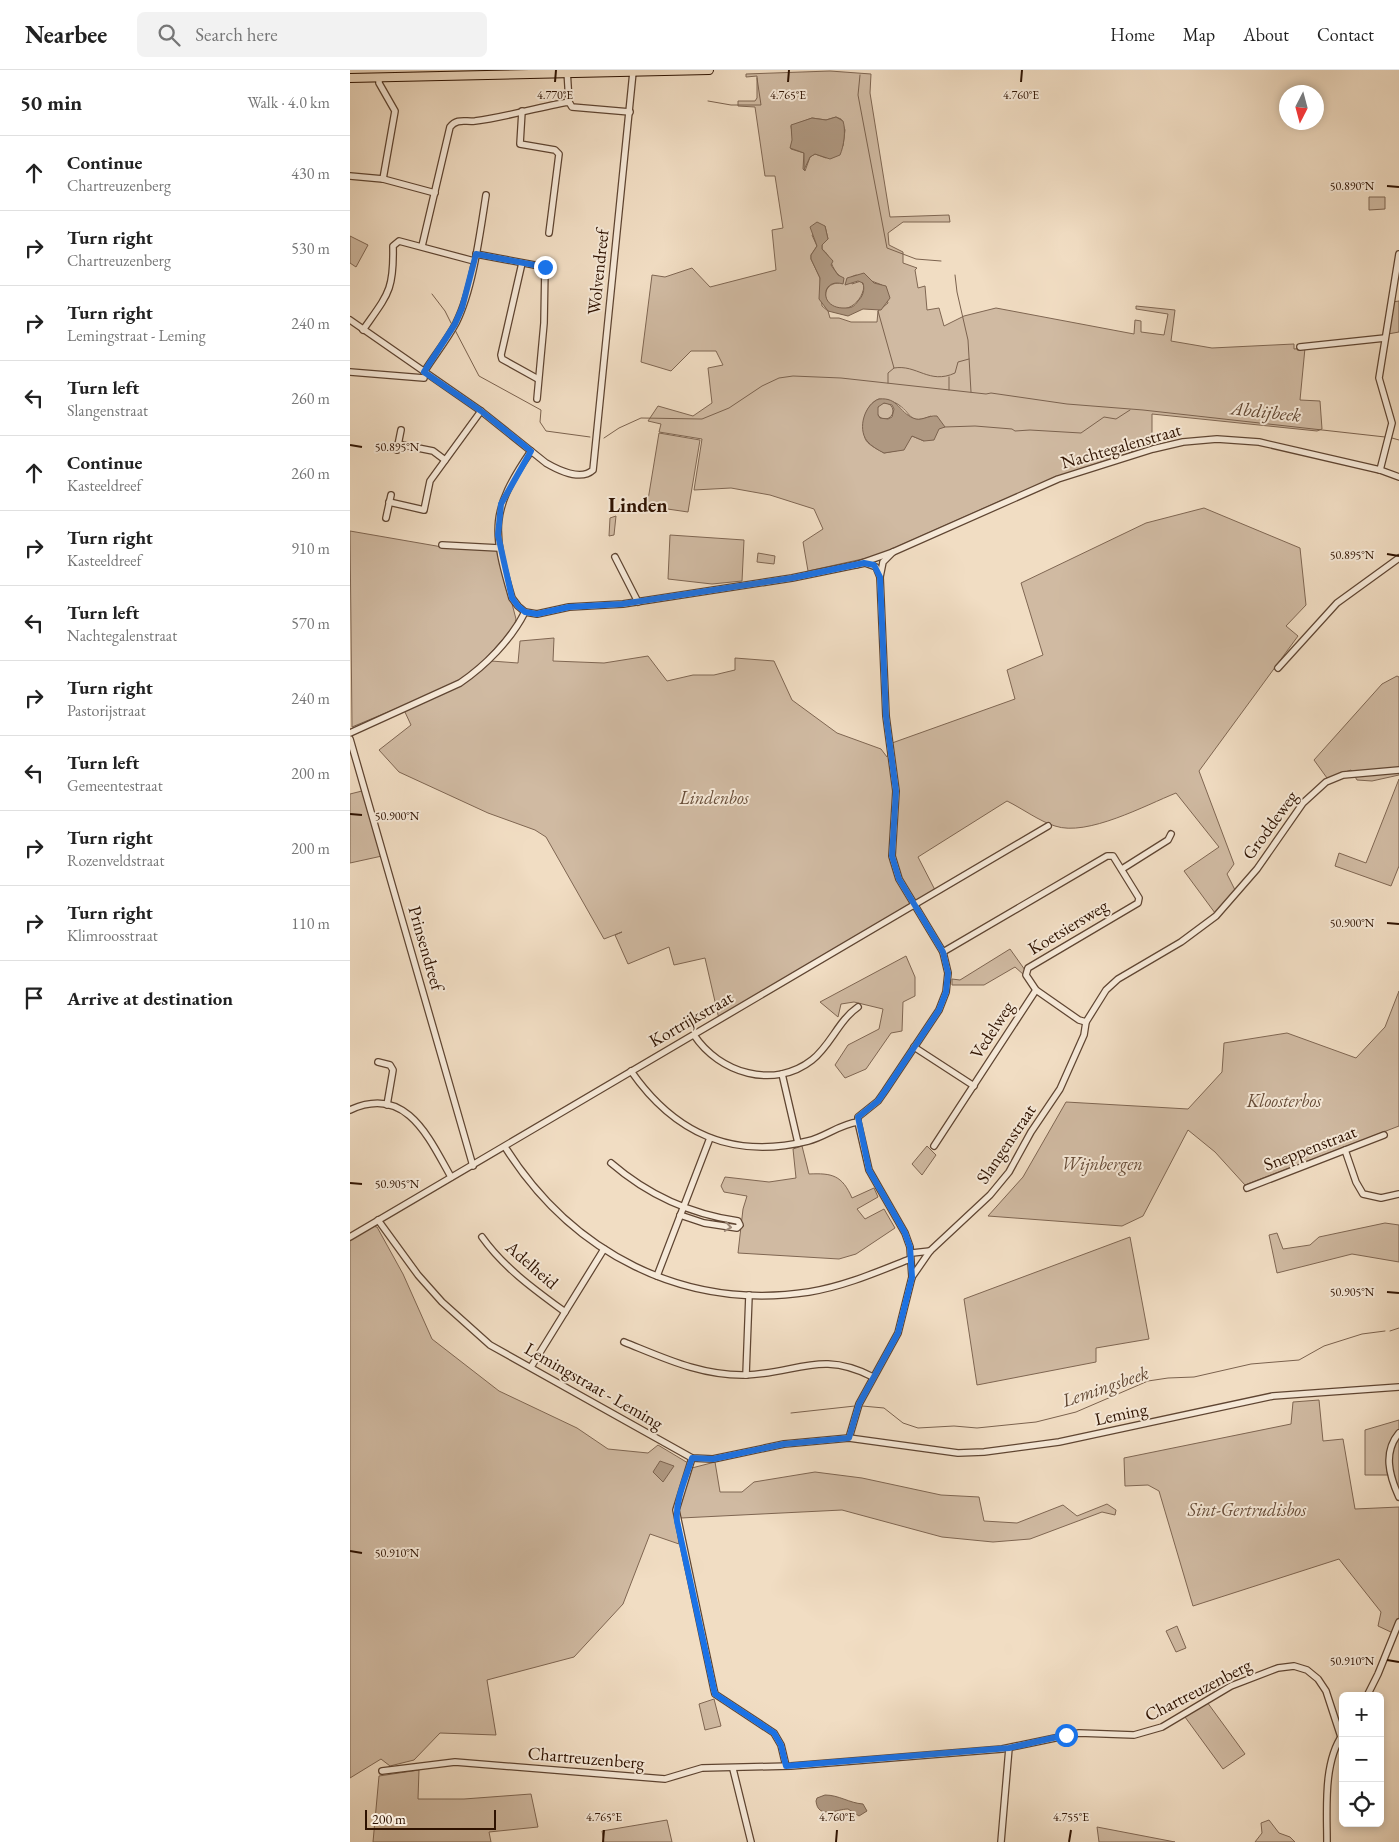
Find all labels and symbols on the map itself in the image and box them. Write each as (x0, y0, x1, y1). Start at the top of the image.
north arrow (1279, 85, 1324, 130)
text: 4.770°E (537, 87, 573, 103)
text: 4.765°E (770, 87, 806, 103)
text: 4.760°E (1003, 87, 1039, 103)
text: 50.890°N (1330, 178, 1375, 194)
street label: Wolvendreef (582, 226, 614, 316)
route end (534, 256, 557, 279)
water label: Abdijbeek (1228, 395, 1303, 428)
street label: Nachtegalenstraat (1058, 417, 1184, 474)
text: 50.895°N (375, 439, 420, 455)
district label: Linden (608, 492, 668, 518)
text: 50.895°N (1330, 547, 1375, 563)
street label: Groddeweg (1237, 785, 1303, 864)
park label: Lindenbos (678, 786, 750, 809)
text: 50.900°N (375, 808, 420, 824)
street label: Koetsiersweg (1023, 894, 1112, 960)
street label: Prinsendreef (403, 903, 450, 995)
text: 50.900°N (1330, 915, 1375, 931)
street label: Kortrijkstraat (645, 985, 737, 1052)
street label: Vedelweg (964, 996, 1019, 1063)
park label: Kloosterbos (1246, 1089, 1322, 1112)
street label: Slangenstraat (971, 1099, 1041, 1188)
street label: Sneppenstraat (1260, 1119, 1360, 1176)
park label: Wijnbergen (1061, 1152, 1143, 1176)
text: 50.905°N (375, 1176, 420, 1192)
one-way arrow (723, 1221, 732, 1231)
street label: Adelheid (500, 1235, 564, 1294)
text: 50.905°N (1330, 1284, 1375, 1300)
street label: Lemingstraat - Leming (521, 1337, 668, 1435)
water label: Lemingsbeek (1057, 1360, 1152, 1413)
street label: Leming (1092, 1397, 1150, 1430)
park label: Sint-Gertrudisbos (1187, 1498, 1307, 1521)
text: 50.910°N (375, 1545, 420, 1561)
street label: Chartreuzenberg (1140, 1653, 1255, 1726)
text: 50.910°N (1330, 1653, 1375, 1669)
route start (1055, 1724, 1078, 1747)
street label: Chartreuzenberg (527, 1741, 645, 1774)
scale bar (365, 1807, 496, 1830)
text: 4.765°E (586, 1809, 622, 1825)
text: 4.760°E (819, 1809, 855, 1825)
text: 4.755°E (1053, 1809, 1089, 1825)

